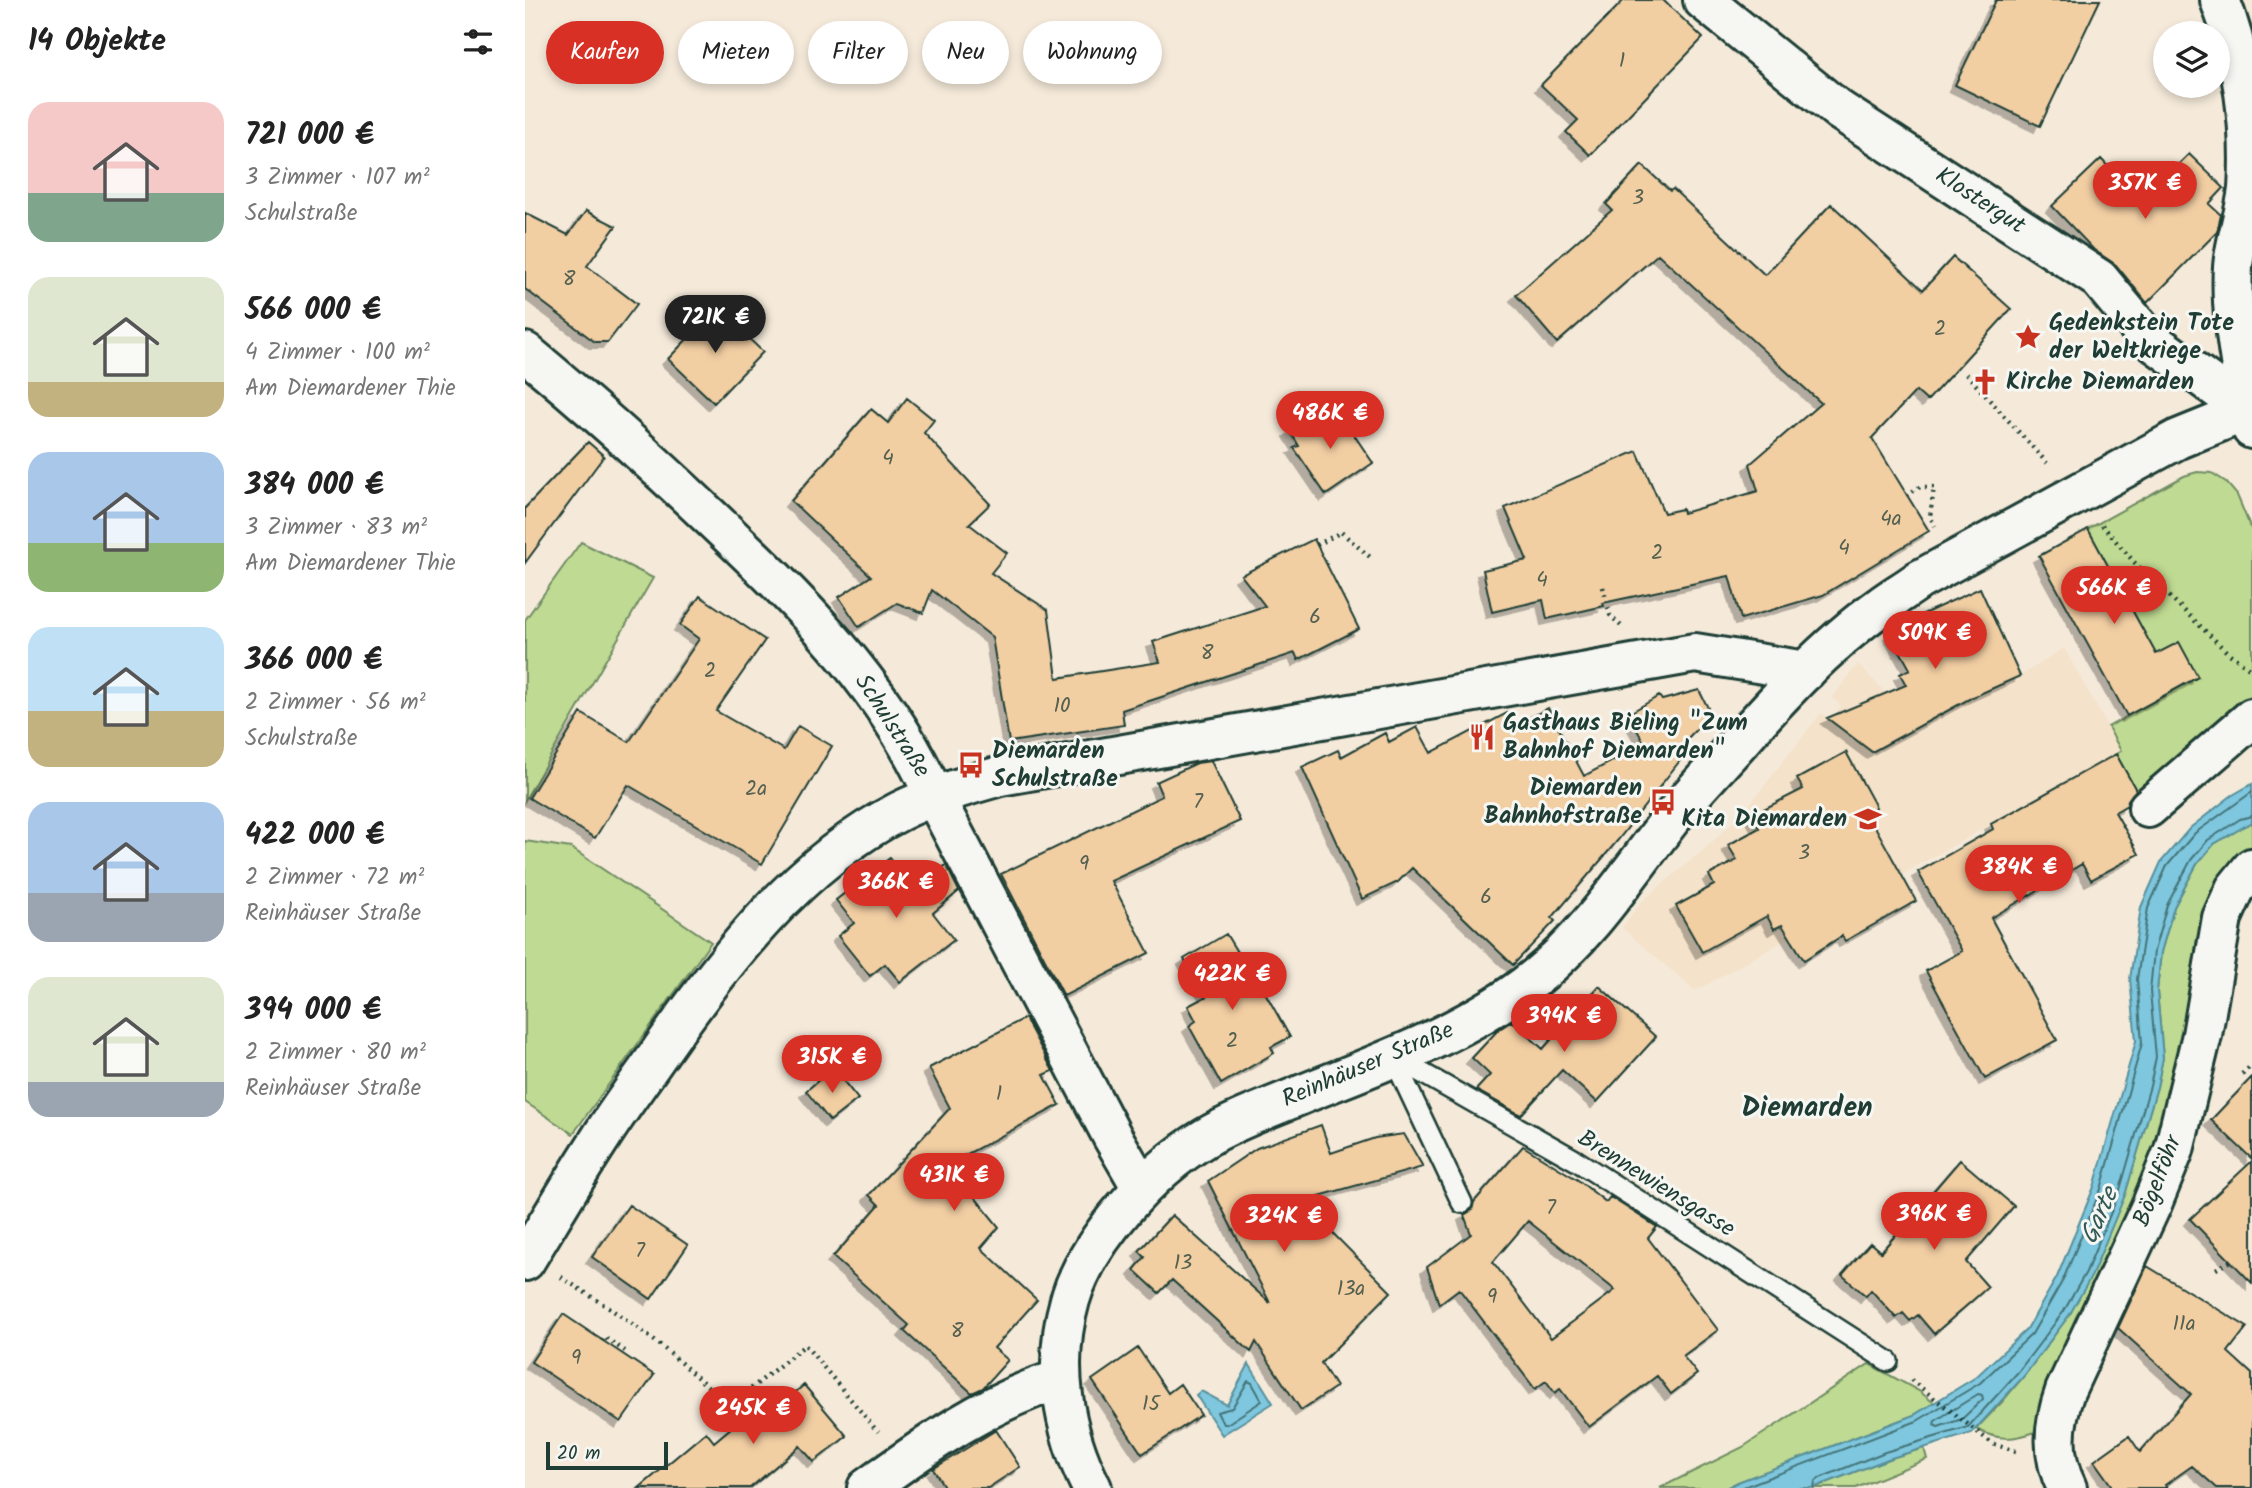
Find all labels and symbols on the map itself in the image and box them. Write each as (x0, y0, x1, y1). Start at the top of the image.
house number: 1 (1619, 45, 1625, 78)
street label: Klostergut (1927, 157, 2034, 245)
pin: 357K € (2088, 162, 2202, 221)
house number: 3 (1632, 182, 1644, 215)
house number: 8 (563, 263, 576, 296)
pin: 721K € (658, 296, 772, 355)
place label: Gedenkstein Tote der Weltkriege (2049, 304, 2234, 371)
house number: 2 (1934, 313, 1946, 346)
place icon: Gedenkstein Tote der Weltkriege (2013, 322, 2043, 352)
place label: Kirche Diemarden (2006, 363, 2194, 402)
church icon: Kirche Diemarden (1970, 367, 2000, 397)
pin: 486K € (1273, 392, 1387, 451)
house number: 4 (882, 442, 894, 475)
house number: 4a (1880, 503, 1902, 536)
house number: 4 (1838, 532, 1850, 565)
house number: 2 (1651, 537, 1663, 570)
house number: 4 (1536, 564, 1548, 597)
pin: 566K € (2057, 566, 2171, 626)
house number: 6 (1309, 601, 1321, 634)
pin: 509K € (1878, 612, 1992, 671)
house number: 8 (1201, 637, 1214, 670)
house number: 2 (704, 655, 716, 688)
street label: Schulstraße (844, 666, 940, 786)
house number: 10 (1053, 690, 1071, 723)
place label: Gasthaus Bieling "Zum Bahnhof Diemarden" (1503, 704, 1748, 771)
restaurant icon: Gasthaus Bieling "Zum Bahnhof Diemarden" (1467, 722, 1497, 752)
place label: Diemarden Schulstraße (992, 732, 1118, 799)
bus stop icon: Diemarden Schulstraße (956, 750, 986, 780)
place label: Diemarden Bahnhofstraße (1484, 769, 1642, 836)
house number: 2a (745, 773, 767, 806)
house number: 7 (1193, 786, 1204, 819)
bus stop icon: Diemarden Bahnhofstraße (1648, 787, 1678, 817)
place label: Kita Diemarden (1682, 800, 1847, 839)
school or university icon: Kita Diemarden (1853, 804, 1883, 834)
house number: 3 (1798, 837, 1810, 870)
pin: 384K € (1962, 846, 2076, 905)
house number: 9 (1079, 848, 1089, 881)
pin: 366K € (839, 860, 953, 920)
house number: 6 (1480, 881, 1492, 914)
pin: 422K € (1175, 953, 1289, 1012)
pin: 394K € (1507, 995, 1621, 1054)
street label: Reinhäuser Straße (1276, 1011, 1460, 1119)
house number: 2 (1226, 1025, 1238, 1058)
pin: 315K € (775, 1036, 889, 1095)
house number: 1 (996, 1078, 1002, 1111)
district label: Diemarden (1741, 1086, 1873, 1131)
street label: Brennewiensgasse (1569, 1120, 1743, 1248)
street label: Bögelföhr (2123, 1128, 2194, 1232)
pin: 431K € (897, 1154, 1011, 1213)
water label: Garte (2069, 1179, 2132, 1251)
house number: 7 (1546, 1192, 1557, 1225)
pin: 396K € (1877, 1192, 1991, 1252)
pin: 324K € (1227, 1194, 1341, 1254)
house number: 7 (635, 1235, 646, 1268)
house number: 13 (1174, 1247, 1192, 1280)
house number: 13a (1337, 1273, 1365, 1306)
house number: 9 (1487, 1281, 1497, 1314)
house number: 11a (2172, 1308, 2196, 1341)
house number: 8 (951, 1315, 964, 1348)
house number: 9 (571, 1342, 581, 1375)
pin: 245K € (696, 1386, 810, 1446)
house number: 15 (1142, 1388, 1162, 1421)
scale bar (546, 1439, 669, 1471)

